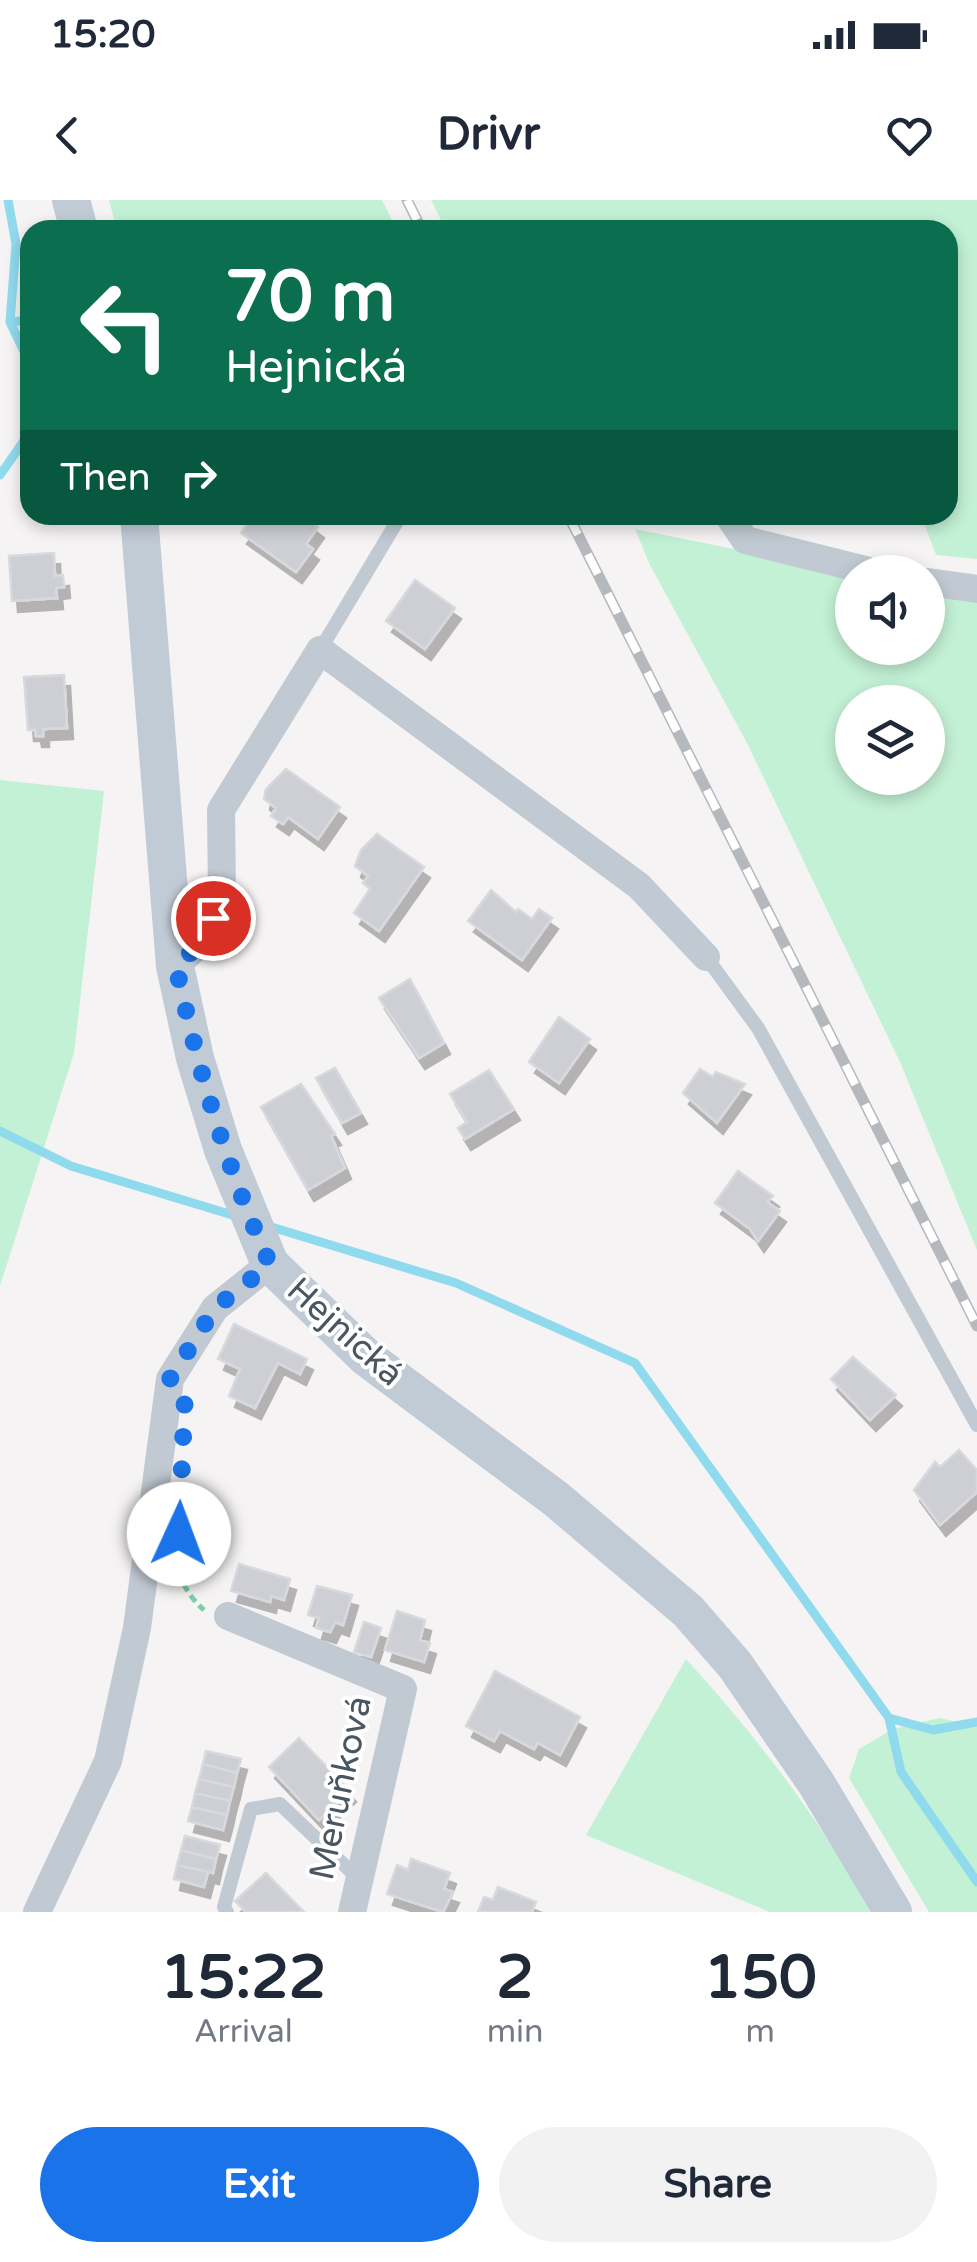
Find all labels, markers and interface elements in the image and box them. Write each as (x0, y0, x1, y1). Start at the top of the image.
text: 15:20 (50, 12, 155, 58)
icon: back (40, 108, 95, 163)
text: Drivr (437, 108, 540, 162)
icon: heart (882, 108, 937, 163)
text: 70 m (225, 256, 395, 340)
icon: left (60, 260, 190, 390)
text: Hejnická (225, 341, 407, 395)
icon: right (171, 450, 226, 505)
text: Then (60, 455, 151, 501)
map controls (835, 555, 945, 795)
button: sound (835, 555, 945, 665)
button: layers (835, 685, 945, 795)
pin (171, 876, 256, 961)
icon: arrive (186, 891, 241, 946)
street label: Hejnická (278, 1269, 412, 1395)
position arrow (127, 1482, 231, 1586)
street label: Meruňková (301, 1692, 381, 1884)
text: 15:22 (160, 1942, 327, 2014)
text: 2 (496, 1942, 534, 2014)
text: 150 (704, 1942, 817, 2014)
text: Arrival (194, 2013, 293, 2051)
text: min (487, 2013, 544, 2051)
text: m (746, 2013, 775, 2051)
button: Exit (40, 2127, 479, 2242)
button: Share (499, 2127, 937, 2242)

